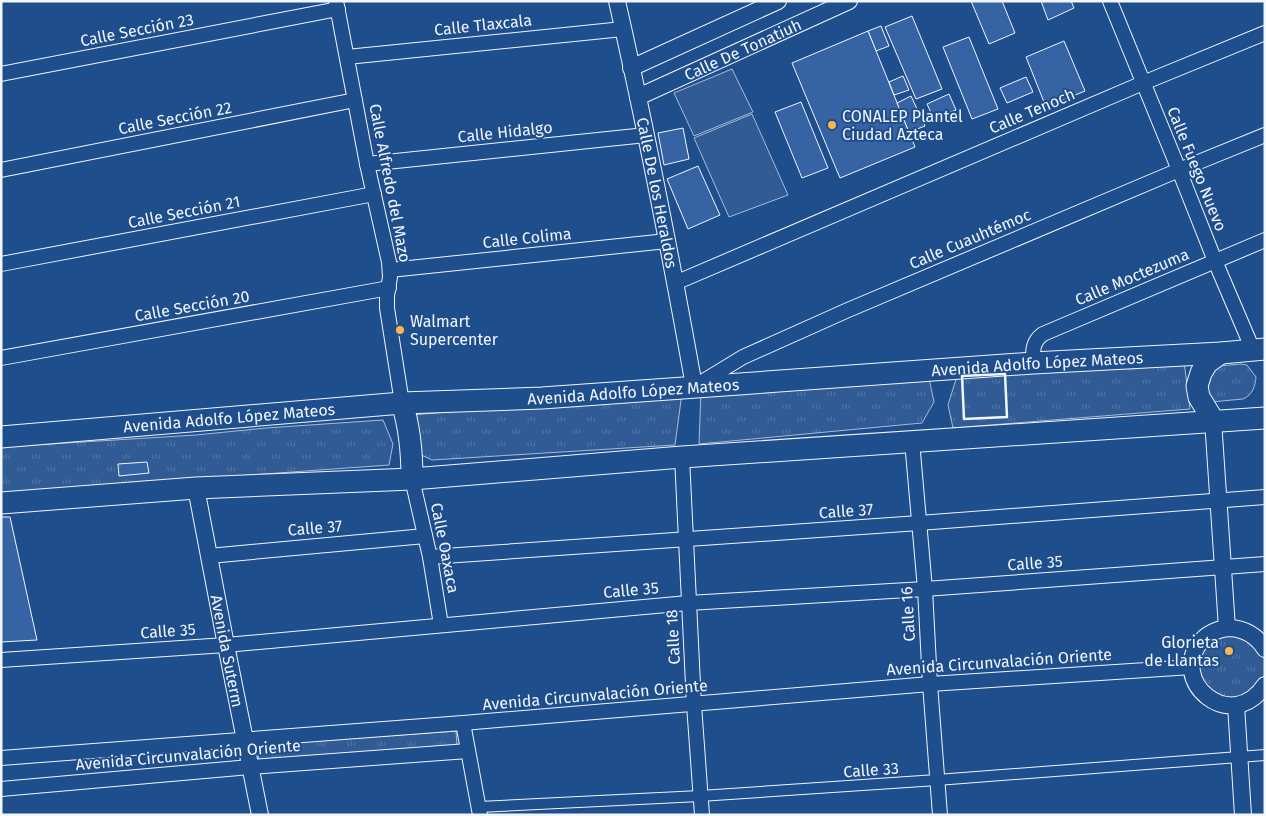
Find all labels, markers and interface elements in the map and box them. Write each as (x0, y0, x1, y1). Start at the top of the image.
street label: Calle Sección 23 (79, 10, 195, 50)
street label: Calle Tlaxcala (433, 10, 533, 40)
street label: Calle De Tonatiuh (681, 14, 804, 84)
street label: Calle Tenoch (986, 84, 1078, 138)
street label: Calle Sección 22 (117, 98, 233, 138)
street label: Calle Alfredo del Mazo (365, 102, 415, 264)
street label: Calle Fuego Nuevo (1163, 104, 1231, 234)
place label: CONALEP Plantel Ciudad Azteca (842, 107, 963, 144)
street label: Calle De los Heraldos (633, 116, 682, 270)
street label: Calle Hidalgo (457, 118, 553, 146)
marker: CONALEP Plantel Ciudad Azteca (826, 119, 838, 131)
street label: Calle Sección 21 (126, 192, 242, 232)
street label: Calle Cuauhtémoc (906, 205, 1034, 273)
street label: Calle Colima (482, 224, 572, 252)
street label: Calle Moctezuma (1072, 244, 1192, 310)
street label: Calle Sección 20 (133, 287, 251, 325)
place label: Walmart Supercenter (410, 312, 499, 349)
marker: Walmart Supercenter (394, 324, 406, 336)
street label: Avenida Adolfo López Mateos (931, 348, 1144, 380)
street label: Avenida Adolfo López Mateos (527, 374, 740, 408)
street label: Avenida Adolfo López Mateos (123, 399, 336, 436)
street label: Calle 37 (818, 500, 874, 522)
street label: Calle Oaxaca (427, 501, 463, 595)
street label: Calle 37 (287, 516, 343, 540)
street label: Calle 35 (1007, 552, 1063, 574)
street label: Calle 35 (602, 578, 660, 602)
street label: Calle 16 (897, 586, 919, 642)
street label: Avenida Suterm (207, 593, 248, 709)
street label: Calle 18 (662, 609, 684, 665)
street label: Calle 35 (140, 620, 196, 642)
place label: Glorieta de Llantas (1144, 633, 1219, 670)
street label: Avenida Circunvalación Oriente (886, 645, 1112, 679)
marker: Glorieta de Llantas (1223, 645, 1235, 657)
street label: Avenida Circunvalación Oriente (482, 676, 708, 714)
street label: Avenida Circunvalación Oriente (75, 736, 301, 774)
street label: Calle 33 (843, 759, 899, 781)

